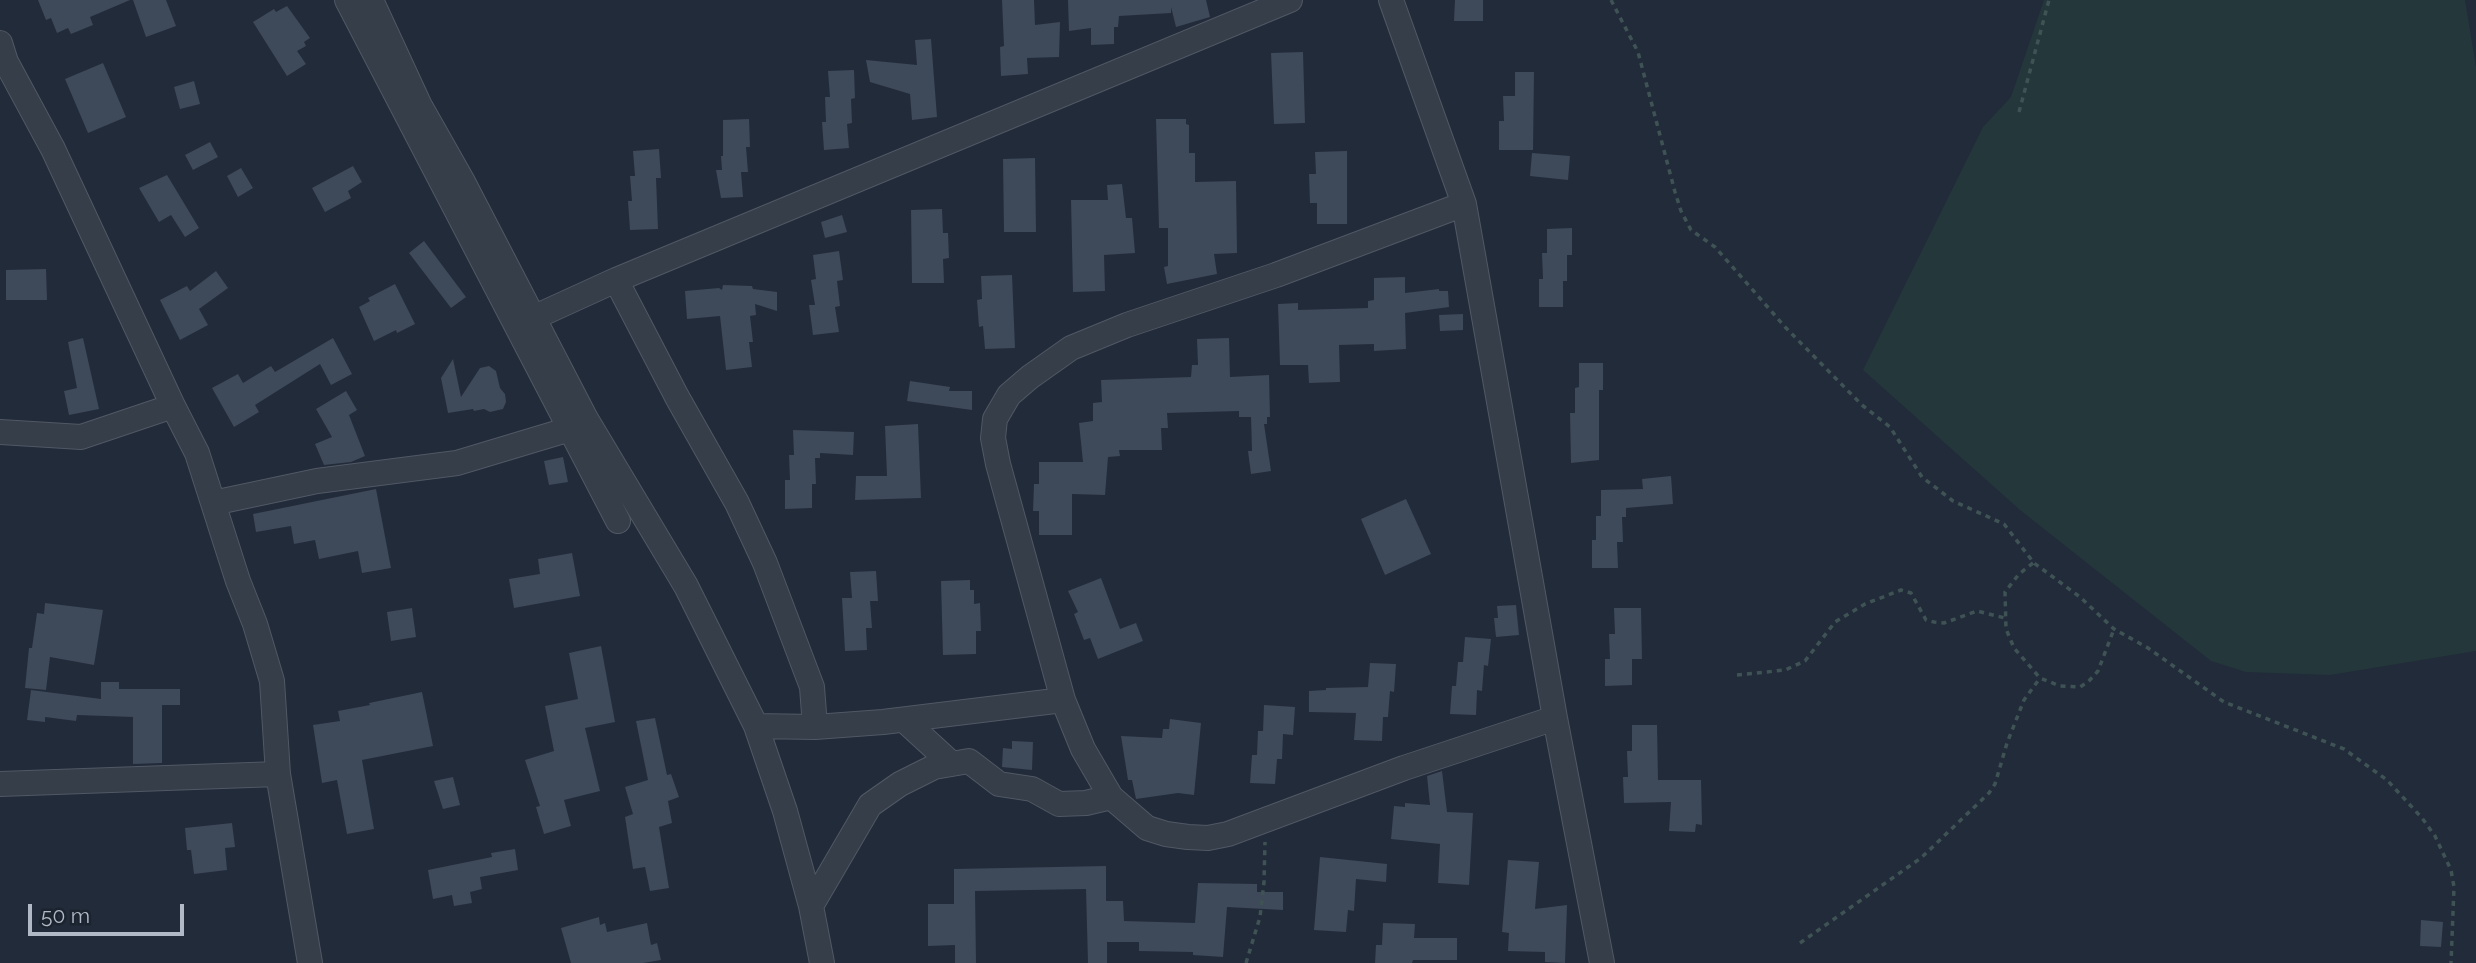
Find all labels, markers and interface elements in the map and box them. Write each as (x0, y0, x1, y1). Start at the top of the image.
scale bar (32, 890, 187, 934)
text: 50 m (41, 903, 90, 928)

